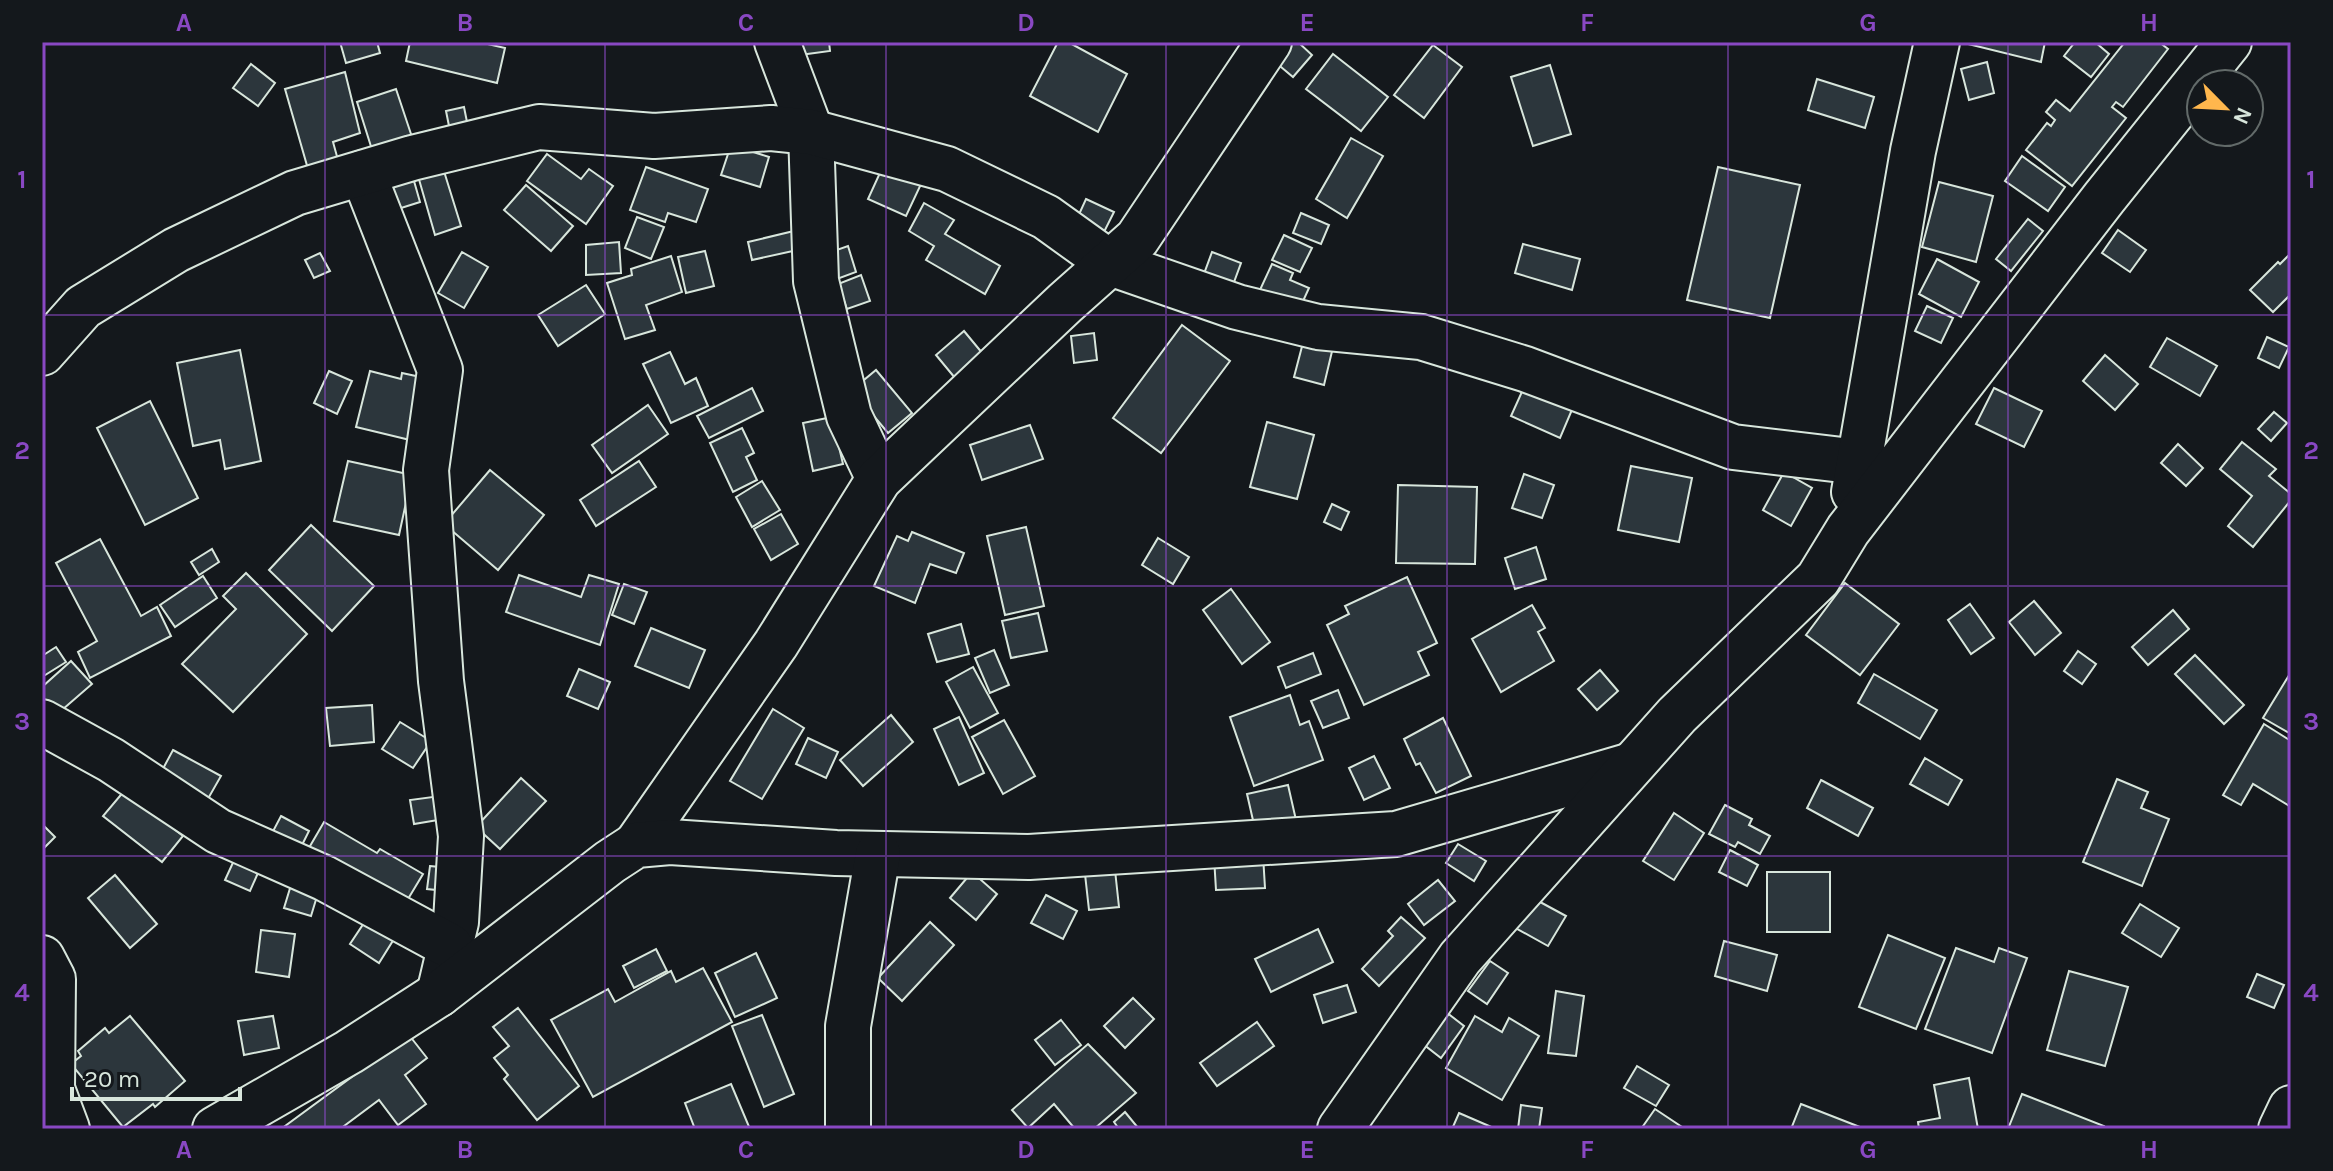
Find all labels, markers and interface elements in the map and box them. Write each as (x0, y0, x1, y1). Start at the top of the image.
text: A (176, 7, 192, 38)
text: B (457, 7, 473, 38)
text: C (738, 7, 754, 38)
text: D (1017, 7, 1035, 38)
text: E (1299, 7, 1315, 38)
text: F (1580, 7, 1594, 38)
text: G (1859, 7, 1877, 38)
text: H (2140, 7, 2158, 38)
north arrow (2185, 68, 2265, 148)
text: N (2227, 103, 2257, 128)
text: 1 (17, 164, 27, 195)
text: 1 (2306, 164, 2316, 195)
text: 2 (14, 435, 30, 466)
text: 2 (2303, 435, 2319, 466)
text: 3 (14, 706, 30, 737)
text: 3 (2303, 706, 2319, 737)
text: 4 (14, 977, 30, 1008)
text: 4 (2303, 977, 2319, 1008)
scale bar (72, 1051, 240, 1101)
text: 20 m (84, 1065, 140, 1093)
text: A (176, 1134, 192, 1165)
text: B (457, 1134, 473, 1165)
text: C (738, 1134, 754, 1165)
text: D (1017, 1134, 1035, 1165)
text: E (1299, 1134, 1315, 1165)
text: F (1580, 1134, 1594, 1165)
text: G (1859, 1134, 1877, 1165)
text: H (2140, 1134, 2158, 1165)

